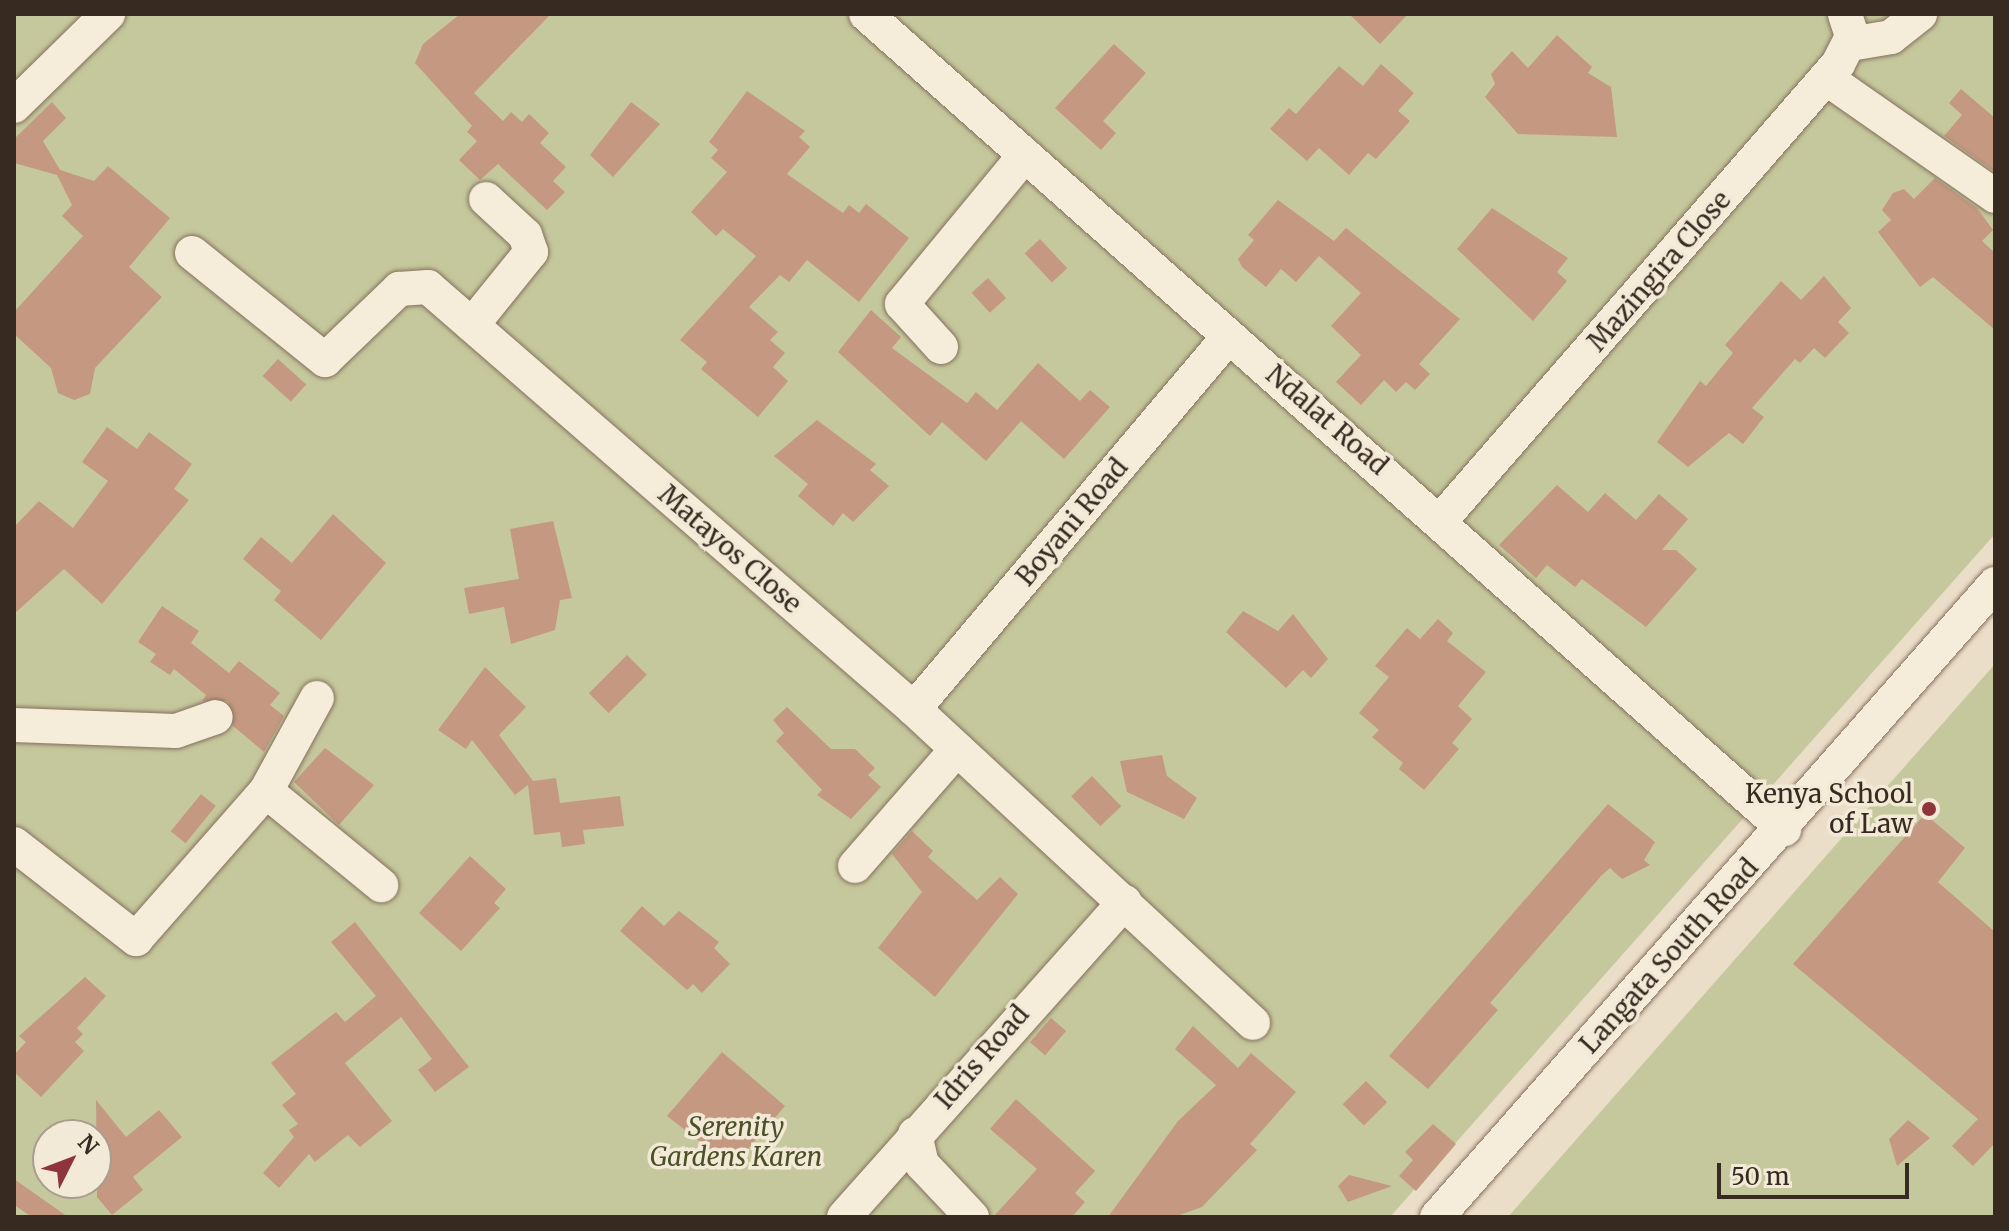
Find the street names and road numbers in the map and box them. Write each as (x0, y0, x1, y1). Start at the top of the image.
street label: Mazingira Close (1581, 185, 1737, 357)
street label: Ndalat Road (1260, 359, 1394, 481)
street label: Boyani Road (1010, 452, 1134, 592)
street label: Matayos Close (652, 479, 808, 619)
street label: Langata South Road (1573, 852, 1765, 1060)
street label: Idris Road (929, 999, 1035, 1115)

